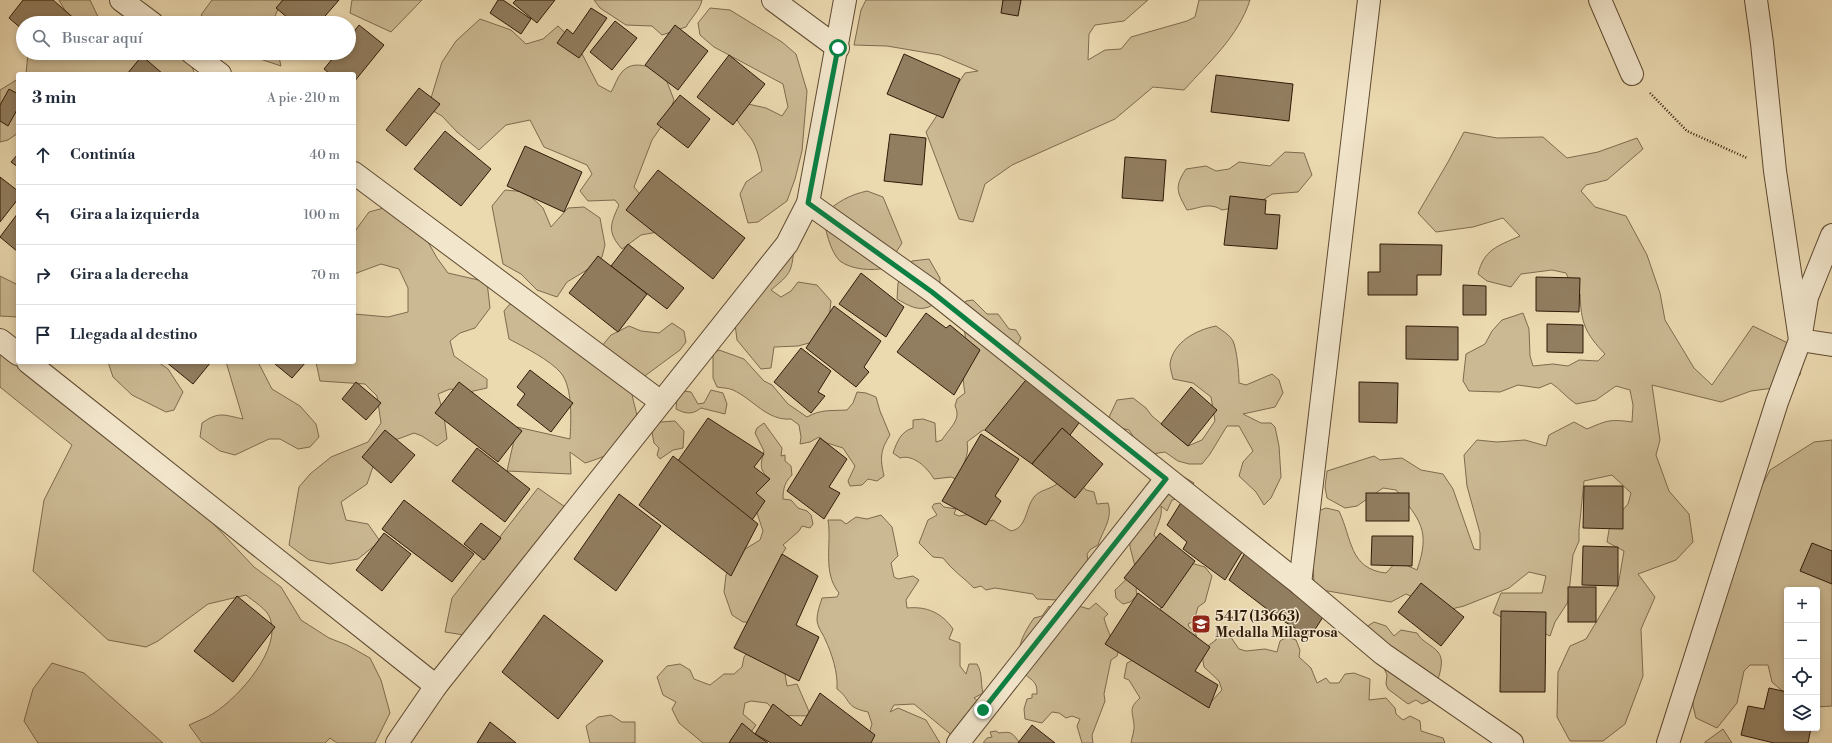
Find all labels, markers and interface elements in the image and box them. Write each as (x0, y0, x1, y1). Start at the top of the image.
search box (16, 16, 356, 60)
icon: search (30, 27, 52, 49)
text: Buscar aquí (62, 29, 143, 48)
route start (829, 39, 847, 57)
text: 3 min (32, 87, 76, 109)
text: A pie · 210 m (267, 90, 340, 106)
icon: ahead (32, 144, 54, 166)
text: Continúa (70, 145, 135, 164)
text: 40 m (310, 147, 340, 163)
icon: left (32, 204, 54, 226)
text: Gira a la izquierda (70, 205, 200, 224)
text: 100 m (304, 207, 340, 223)
icon: right (32, 264, 54, 286)
text: Gira a la derecha (70, 265, 189, 284)
text: 70 m (311, 267, 340, 283)
icon: arrive (32, 324, 54, 346)
text: Llegada al destino (70, 325, 198, 344)
map controls (1784, 587, 1820, 731)
button: + (1784, 587, 1820, 623)
place label: 5417 (13663) Medalla Milagrosa (1215, 608, 1338, 642)
school or university icon: 5417 (13663) Medalla Milagrosa (1190, 613, 1212, 635)
button: − (1784, 623, 1820, 659)
button: locate (1784, 659, 1820, 695)
button: layers (1784, 695, 1820, 731)
route end (974, 701, 992, 719)

